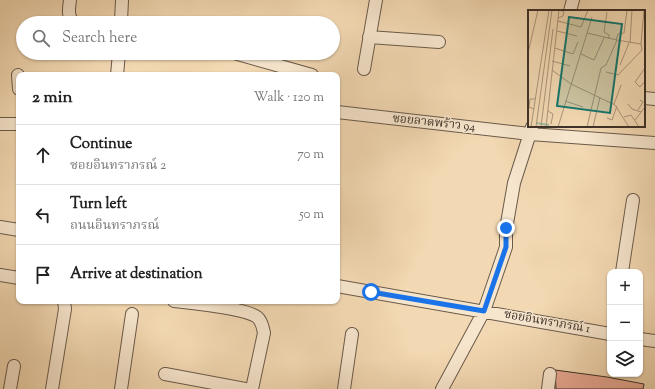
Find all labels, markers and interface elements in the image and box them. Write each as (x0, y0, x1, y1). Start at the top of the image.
inset map (528, 10, 645, 127)
search box (16, 16, 340, 60)
icon: search (30, 27, 52, 49)
text: Search here (62, 28, 137, 49)
text: 2 min (32, 86, 73, 110)
text: Walk · 120 m (254, 89, 324, 107)
street label: ซอยลาดพร้าว 94 (392, 110, 476, 136)
text: Continue (70, 134, 132, 155)
icon: ahead (32, 144, 54, 166)
text: 70 m (297, 146, 324, 164)
text: ซอยอินทราภรณ์ 2 (70, 157, 166, 175)
text: Turn left (70, 194, 127, 215)
icon: left (32, 204, 54, 226)
text: 50 m (299, 206, 324, 224)
text: ถนนอินทราภรณ์ (70, 217, 159, 235)
route end (497, 219, 515, 237)
icon: arrive (32, 264, 54, 286)
text: Arrive at destination (70, 264, 203, 285)
map controls (607, 269, 643, 377)
button: + (607, 269, 643, 305)
route start (362, 283, 380, 301)
button: − (607, 305, 643, 341)
street label: ซอยอินทราภรณ์ 1 (502, 306, 592, 338)
button: layers (607, 341, 643, 377)

